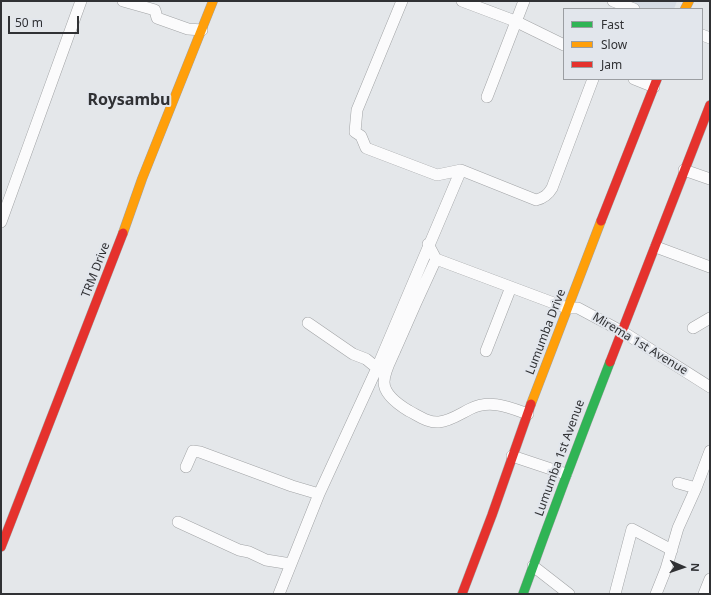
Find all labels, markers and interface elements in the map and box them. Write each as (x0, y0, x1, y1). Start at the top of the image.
scale bar (10, 8, 81, 34)
legend (563, 8, 703, 80)
text: 50 m (15, 14, 43, 31)
text: Fast (601, 16, 624, 33)
text: Slow (601, 36, 627, 53)
text: Jam (601, 56, 622, 73)
district label: Roysambu (87, 90, 171, 110)
street label: TRM Drive (79, 240, 113, 300)
street label: Lumumba Drive (523, 287, 569, 377)
street label: Mirema 1st Avenue (590, 310, 690, 378)
street label: Lumumba 1st Avenue (532, 398, 588, 518)
north arrow (663, 547, 703, 587)
text: N (688, 563, 703, 572)

